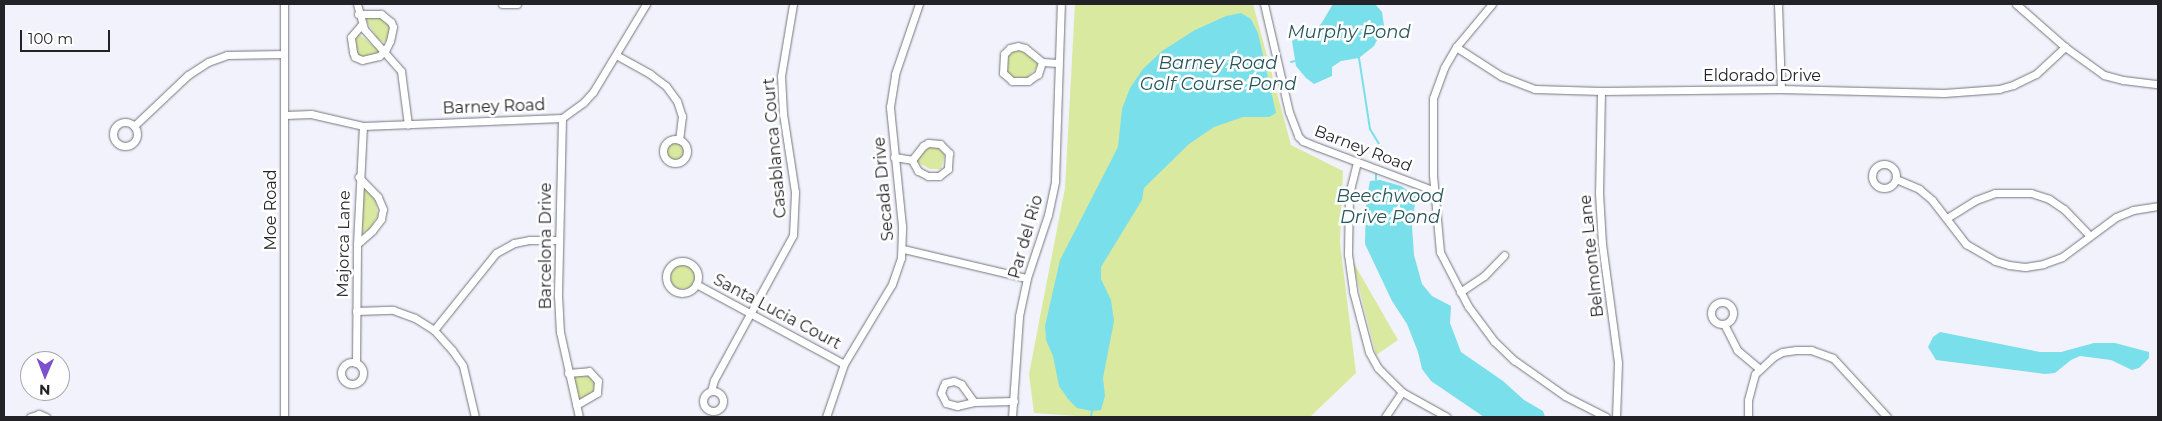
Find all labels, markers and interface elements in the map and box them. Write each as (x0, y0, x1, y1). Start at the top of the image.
scale bar (22, 20, 112, 52)
water label: Murphy Pond (1287, 21, 1411, 43)
text: 100 m (28, 29, 73, 48)
water label: Barney Road Golf Course Pond (1140, 53, 1296, 96)
street label: Eldorado Drive (1703, 66, 1821, 86)
street label: Casablanca Court (759, 77, 791, 219)
street label: Barney Road (442, 96, 546, 118)
street label: Barney Road (1312, 122, 1414, 176)
street label: Secada Drive (870, 136, 898, 242)
street label: Moe Road (261, 169, 281, 251)
street label: Barcelona Drive (536, 183, 556, 309)
water label: Beechwood Drive Pond (1336, 186, 1444, 228)
street label: Majorca Lane (333, 190, 355, 298)
street label: Par del Rio (1005, 193, 1047, 281)
street label: Belmonte Lane (1576, 194, 1608, 318)
street label: Santa Lucia Court (710, 270, 844, 354)
north arrow (20, 351, 70, 401)
text: N (39, 381, 51, 399)

